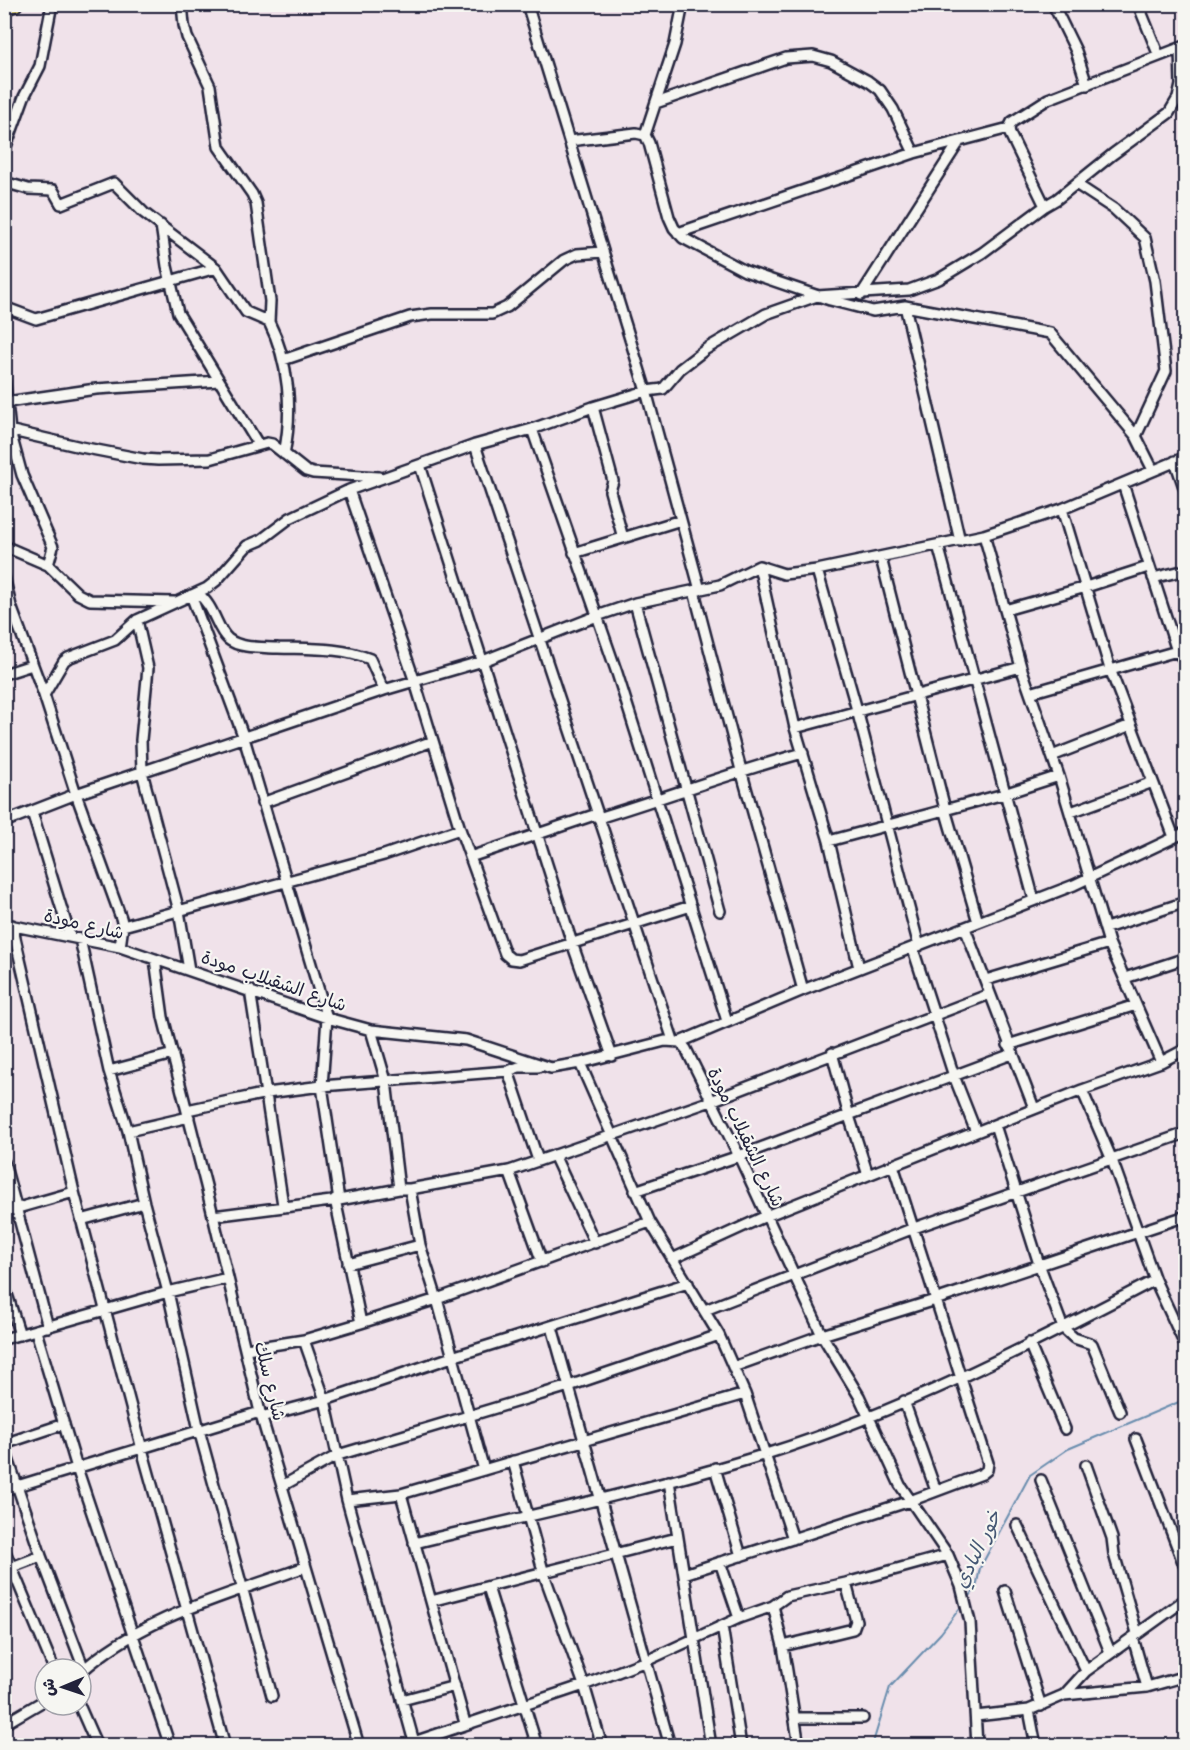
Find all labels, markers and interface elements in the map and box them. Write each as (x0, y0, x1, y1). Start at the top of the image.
street label: شارع مودة (42, 903, 126, 945)
street label: شارع الشقيلاب مودة (198, 945, 350, 1017)
street label: شارع الشقيلاب مودة (702, 1063, 790, 1211)
street label: شارع سلك (249, 1339, 291, 1423)
water label: خور البادي (947, 1505, 1009, 1593)
north arrow (33, 1657, 93, 1717)
text: ش (38, 1678, 59, 1697)

